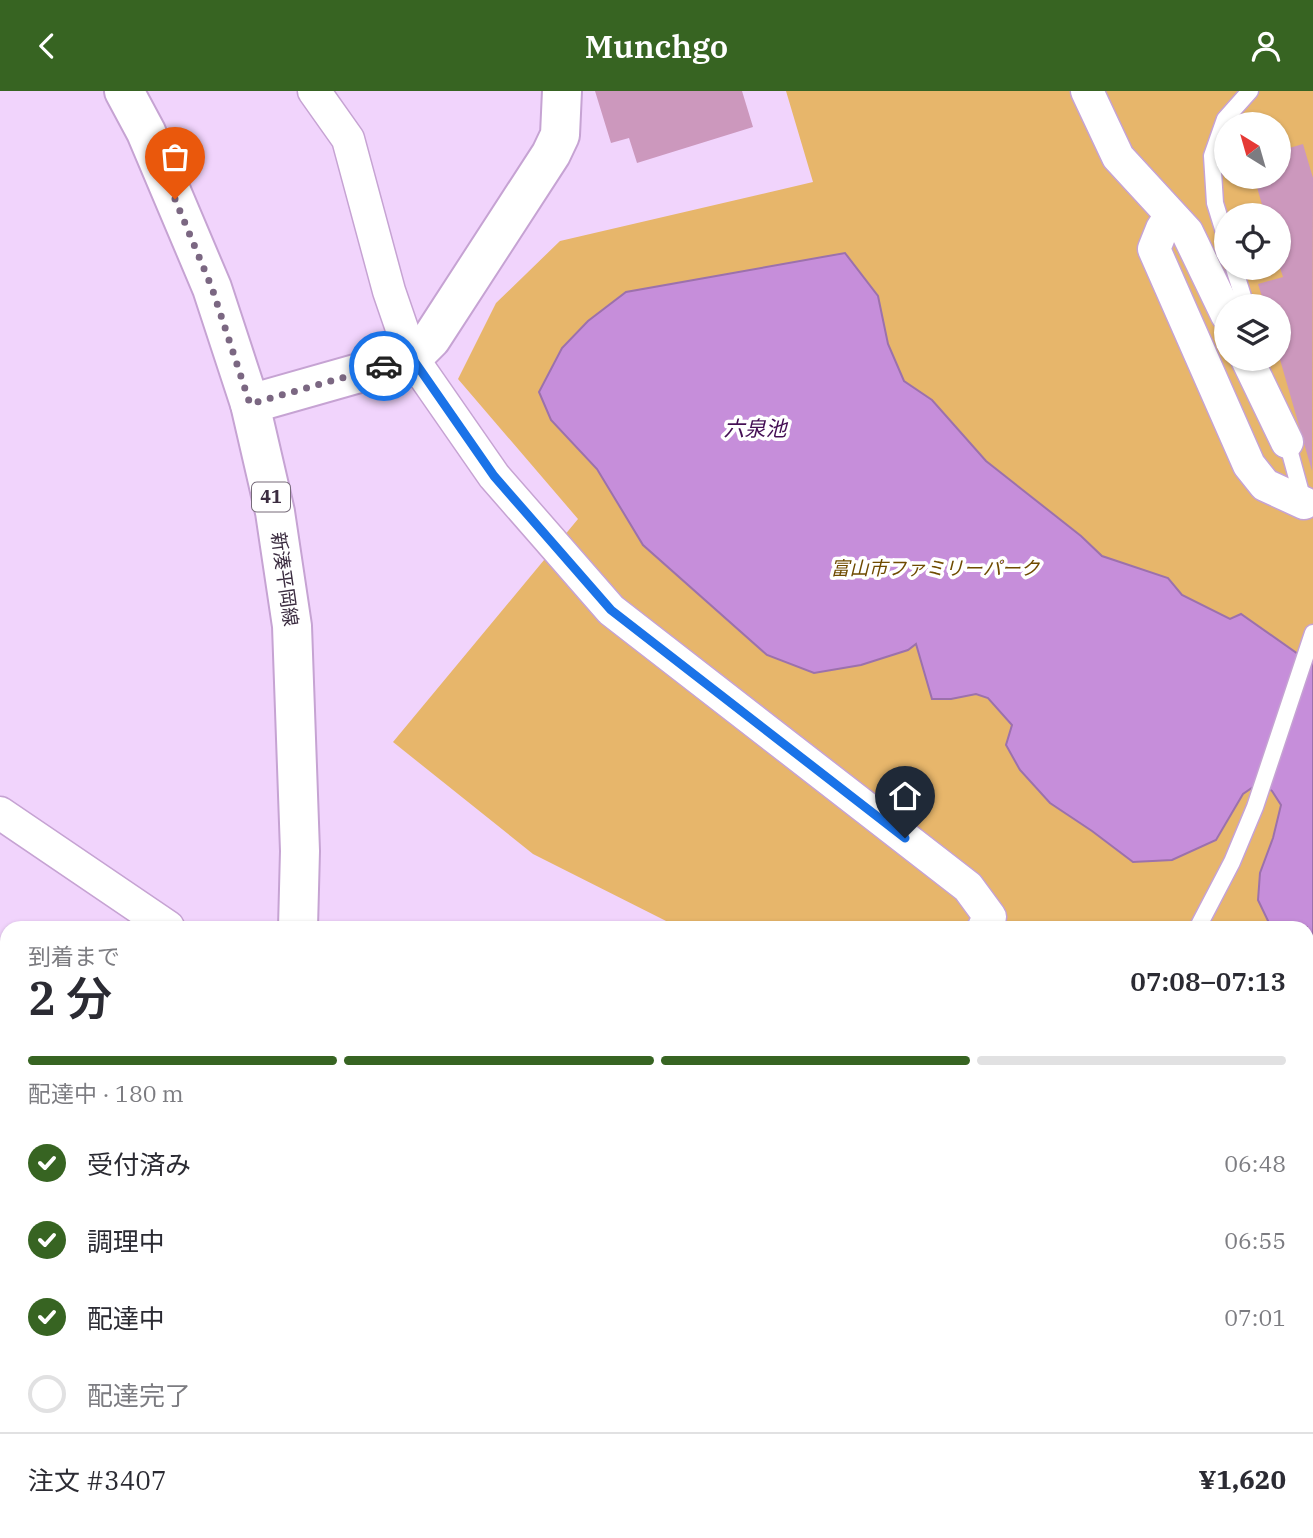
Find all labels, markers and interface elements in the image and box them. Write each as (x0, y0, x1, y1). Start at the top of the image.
text: Munchgo (585, 25, 728, 67)
icon: back (28, 27, 66, 65)
icon: person (1247, 27, 1285, 65)
north arrow (1214, 112, 1292, 189)
map controls (1214, 112, 1291, 371)
pin (145, 127, 205, 199)
icon: bag (156, 138, 194, 176)
button: locate (1214, 203, 1291, 280)
button: layers (1214, 294, 1291, 371)
courier (349, 331, 419, 401)
icon: car (365, 347, 403, 385)
water label: 六泉池 (724, 414, 788, 442)
road number: 41 (252, 483, 290, 511)
street label: 新湊平岡線 (267, 530, 303, 628)
park label: 富山市ファミリーパーク (831, 556, 1040, 580)
pin (875, 766, 935, 838)
icon: home (886, 777, 924, 815)
text: 到着まで (28, 941, 120, 971)
text: 07:08–07:13 (1130, 964, 1286, 998)
text: 2 分 (28, 968, 112, 1028)
text: 配達中 · 180 m (28, 1078, 184, 1108)
icon: check (28, 1144, 66, 1182)
text: 受付済み (87, 1147, 191, 1181)
text: 06:48 (1224, 1148, 1286, 1178)
icon: check (28, 1221, 66, 1259)
text: 調理中 (87, 1224, 165, 1258)
text: 06:55 (1224, 1225, 1286, 1255)
icon: check (28, 1298, 66, 1336)
text: 配達中 (87, 1301, 165, 1335)
text: 07:01 (1224, 1302, 1286, 1332)
text: 配達完了 (87, 1378, 191, 1412)
text: ¥1,620 (1199, 1462, 1286, 1496)
text: 注文 #3407 (28, 1463, 167, 1497)

